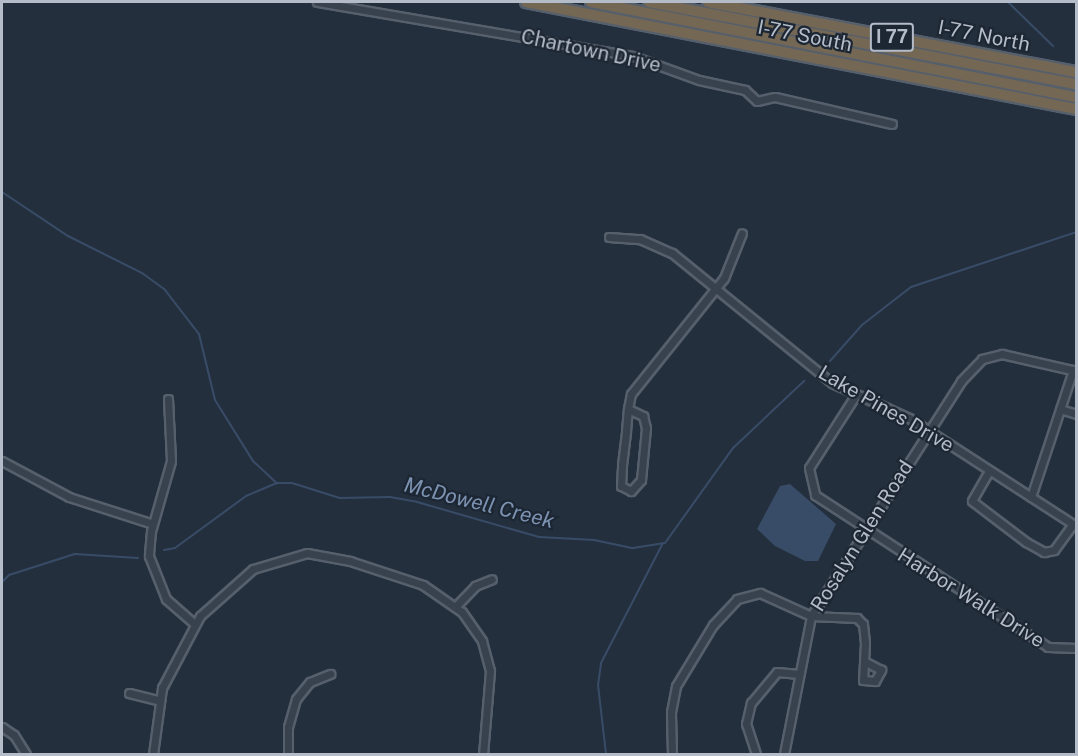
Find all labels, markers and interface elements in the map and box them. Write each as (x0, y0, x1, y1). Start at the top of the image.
street label: I-77 South (756, 15, 854, 57)
street label: I-77 North (936, 15, 1032, 57)
road number: I 77 (870, 22, 914, 52)
street label: Chartown Drive (519, 24, 663, 78)
street label: Lake Pines Drive (814, 360, 958, 458)
street label: Rosalyn Glen Road (806, 456, 918, 616)
water label: McDowell Creek (401, 472, 557, 534)
street label: Harbor Walk Drive (893, 543, 1049, 653)

